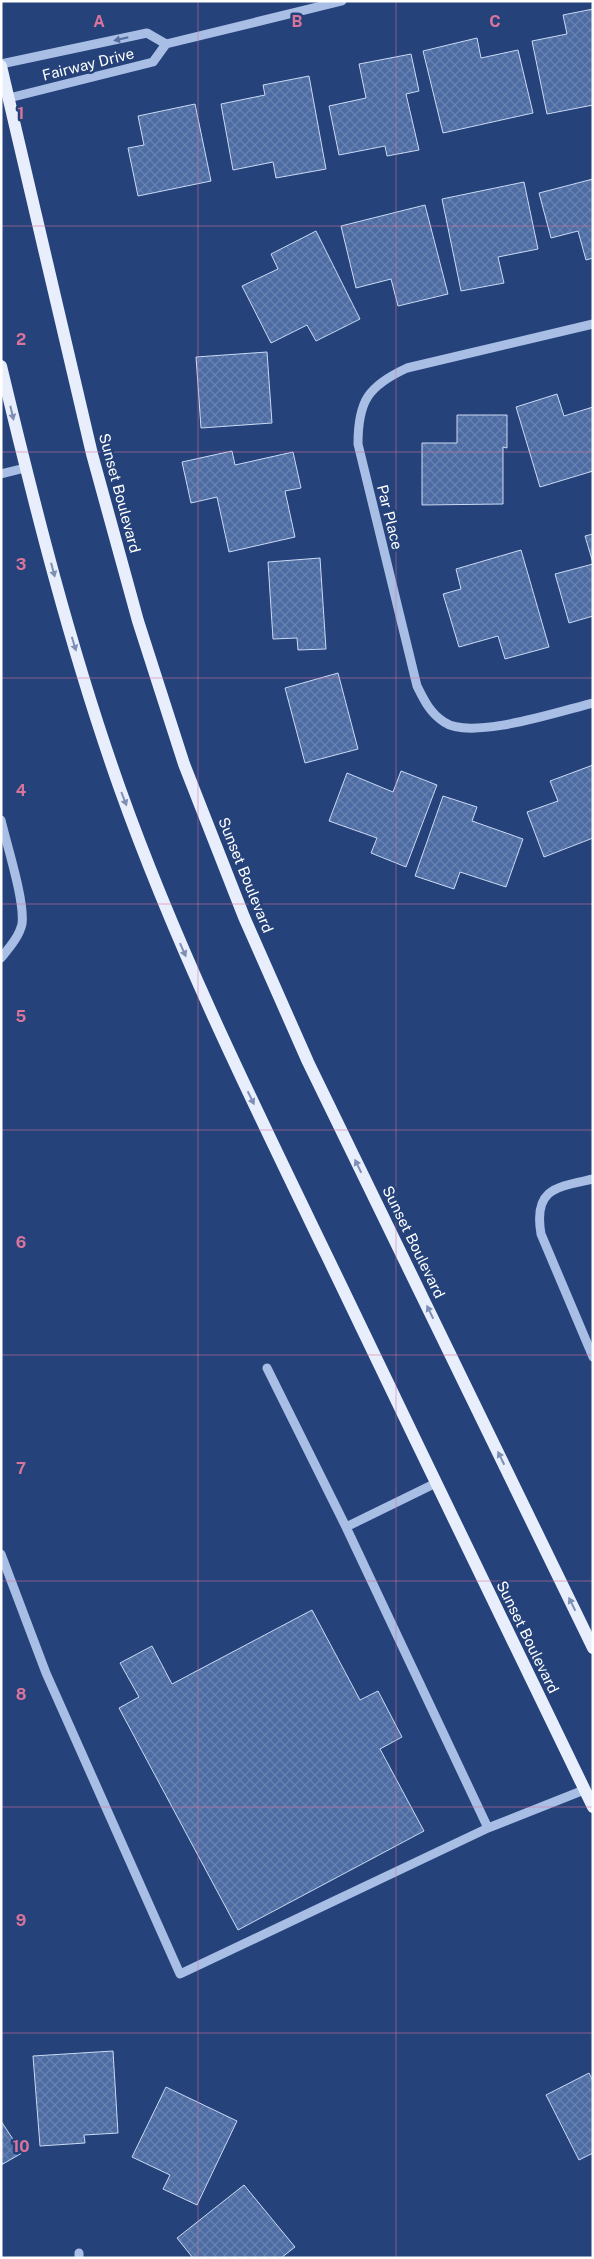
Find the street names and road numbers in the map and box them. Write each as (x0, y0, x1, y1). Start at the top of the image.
street label: Fairway Drive (40, 44, 136, 84)
street label: Sunset Boulevard (96, 431, 144, 555)
street label: Par Place (374, 483, 406, 551)
street label: Sunset Boulevard (215, 815, 277, 935)
street label: Sunset Boulevard (379, 1183, 449, 1301)
street label: Sunset Boulevard (493, 1578, 563, 1696)

